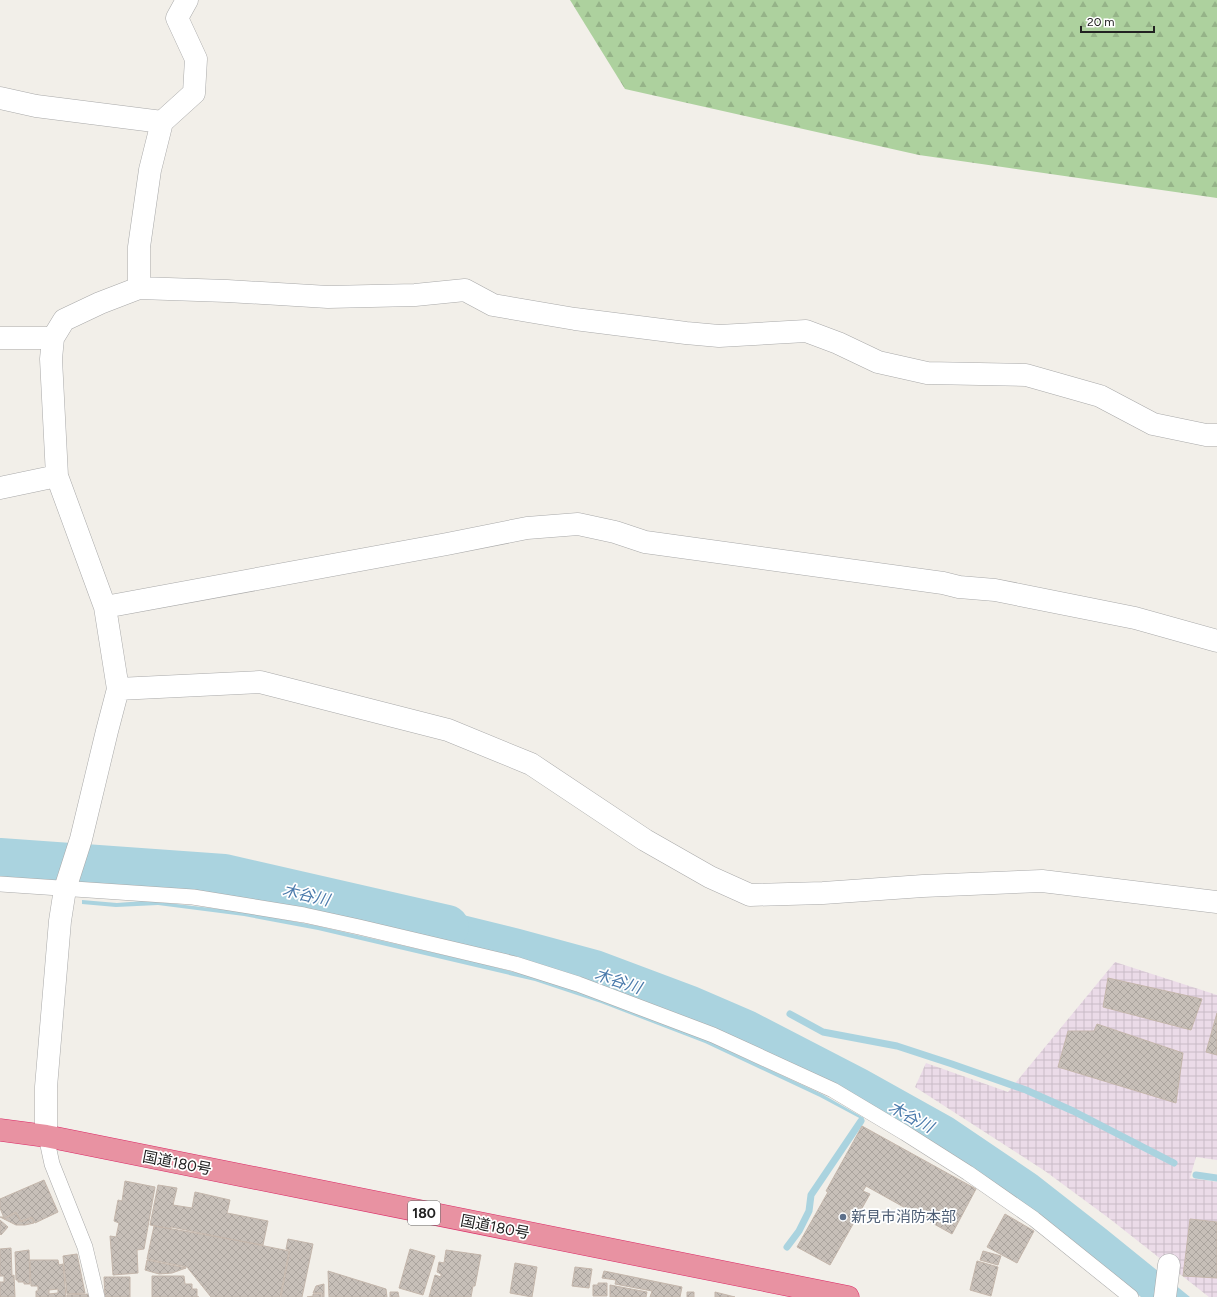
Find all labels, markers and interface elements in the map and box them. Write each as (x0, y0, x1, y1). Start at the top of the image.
scale bar (1081, 8, 1154, 34)
text: 20 m (1087, 15, 1115, 29)
water label: 木谷川 (280, 880, 333, 910)
water label: 木谷川 (592, 965, 646, 998)
water label: 木谷川 (885, 1097, 938, 1138)
street label: 国道180号 (141, 1147, 213, 1179)
road number: 180 (408, 1201, 440, 1225)
place label: 新見市消防本部 (851, 1208, 956, 1226)
street label: 国道180号 (459, 1211, 531, 1243)
marker: 新見市消防本部 (838, 1212, 848, 1222)

